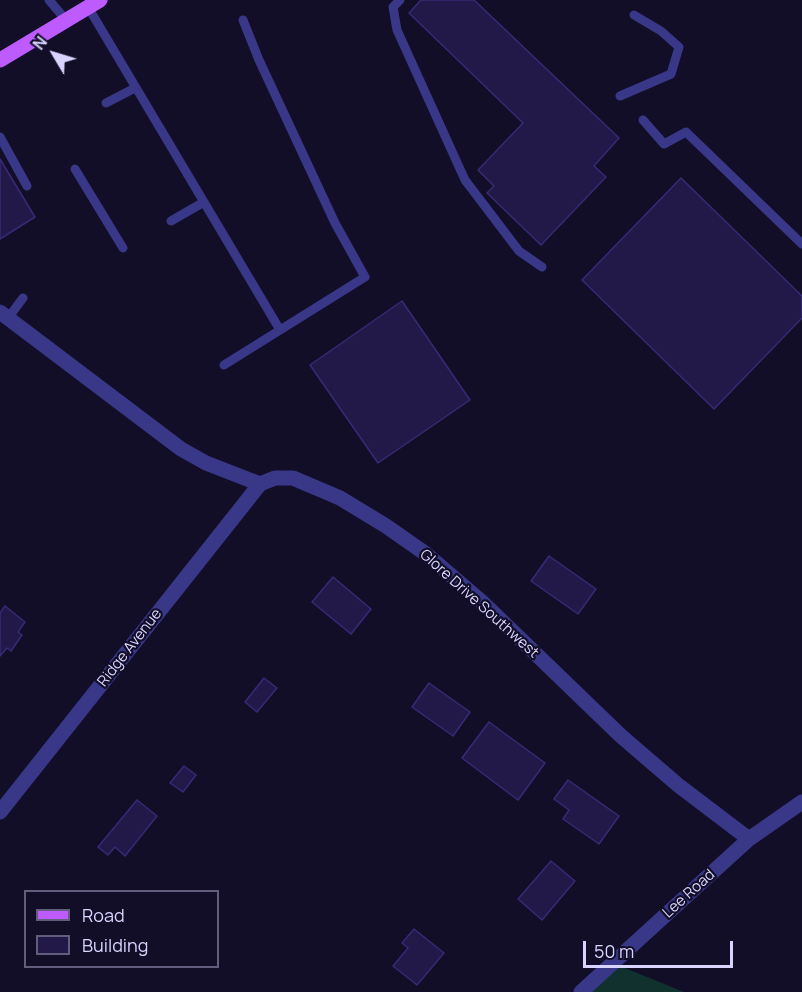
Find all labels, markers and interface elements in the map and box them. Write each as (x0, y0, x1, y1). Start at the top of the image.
north arrow (24, 24, 84, 84)
text: N (28, 32, 52, 54)
street label: Glore Drive Southwest (416, 546, 542, 662)
street label: Ridge Avenue (94, 605, 166, 691)
street label: Lee Road (659, 866, 719, 922)
legend (24, 890, 219, 968)
text: Road (82, 903, 125, 927)
scale bar (586, 929, 736, 967)
text: Building (82, 933, 148, 957)
text: 50 m (594, 939, 634, 963)

